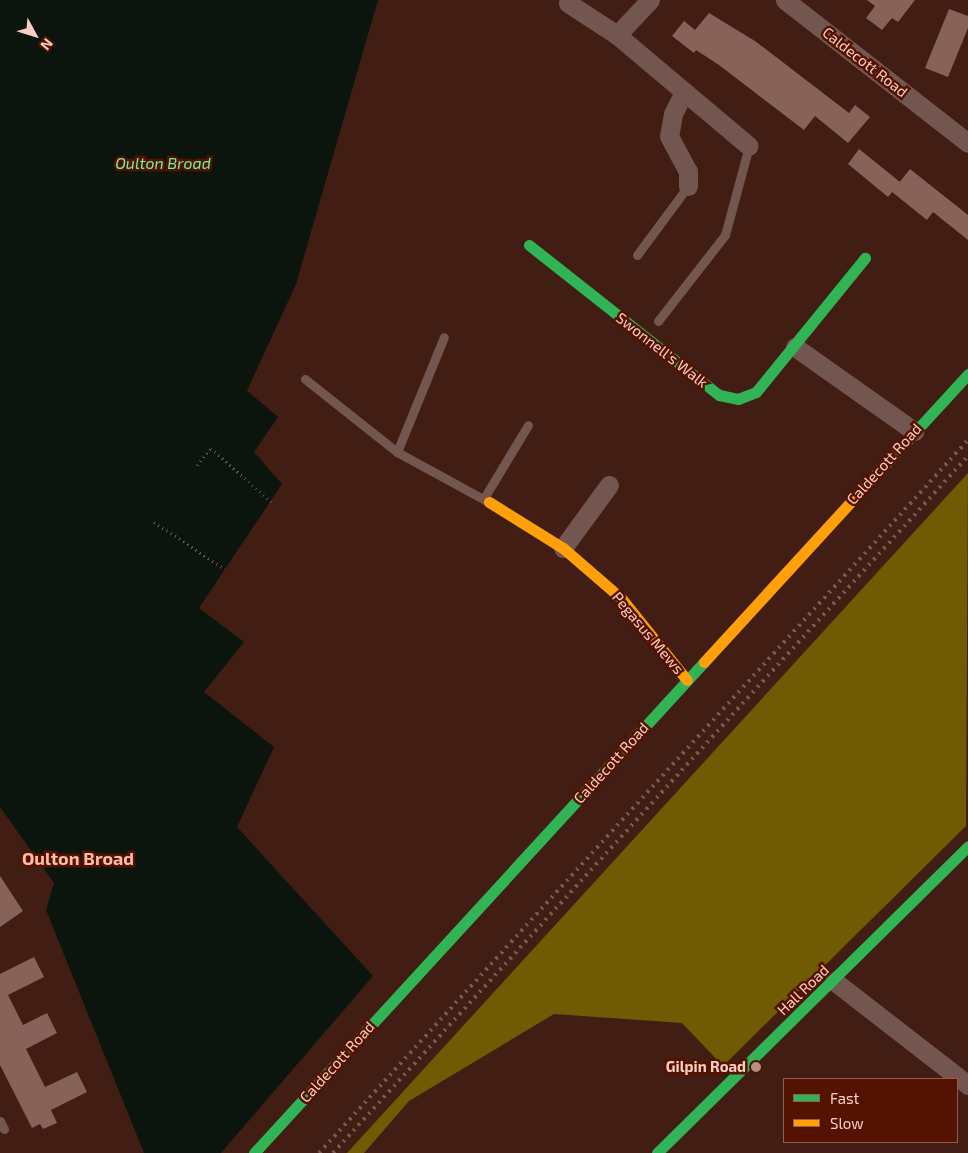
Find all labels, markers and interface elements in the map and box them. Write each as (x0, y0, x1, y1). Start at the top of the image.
north arrow (10, 10, 60, 60)
street label: Caldecott Road (819, 23, 911, 101)
text: N (37, 35, 57, 54)
water label: Oulton Broad (115, 153, 211, 173)
street label: Swonnell's Walk (612, 309, 712, 391)
street label: Caldecott Road (843, 420, 925, 508)
street label: Pegasus Mews (608, 588, 688, 678)
street label: Caldecott Road (570, 719, 652, 807)
district label: Oulton Broad (22, 847, 134, 869)
street label: Hall Road (773, 961, 833, 1019)
street label: Caldecott Road (296, 1018, 378, 1106)
place label: Gilpin Road (666, 1058, 746, 1076)
marker: Gilpin Road (750, 1061, 762, 1073)
legend (783, 1078, 958, 1143)
text: Fast (830, 1089, 859, 1107)
text: Slow (830, 1114, 864, 1132)

